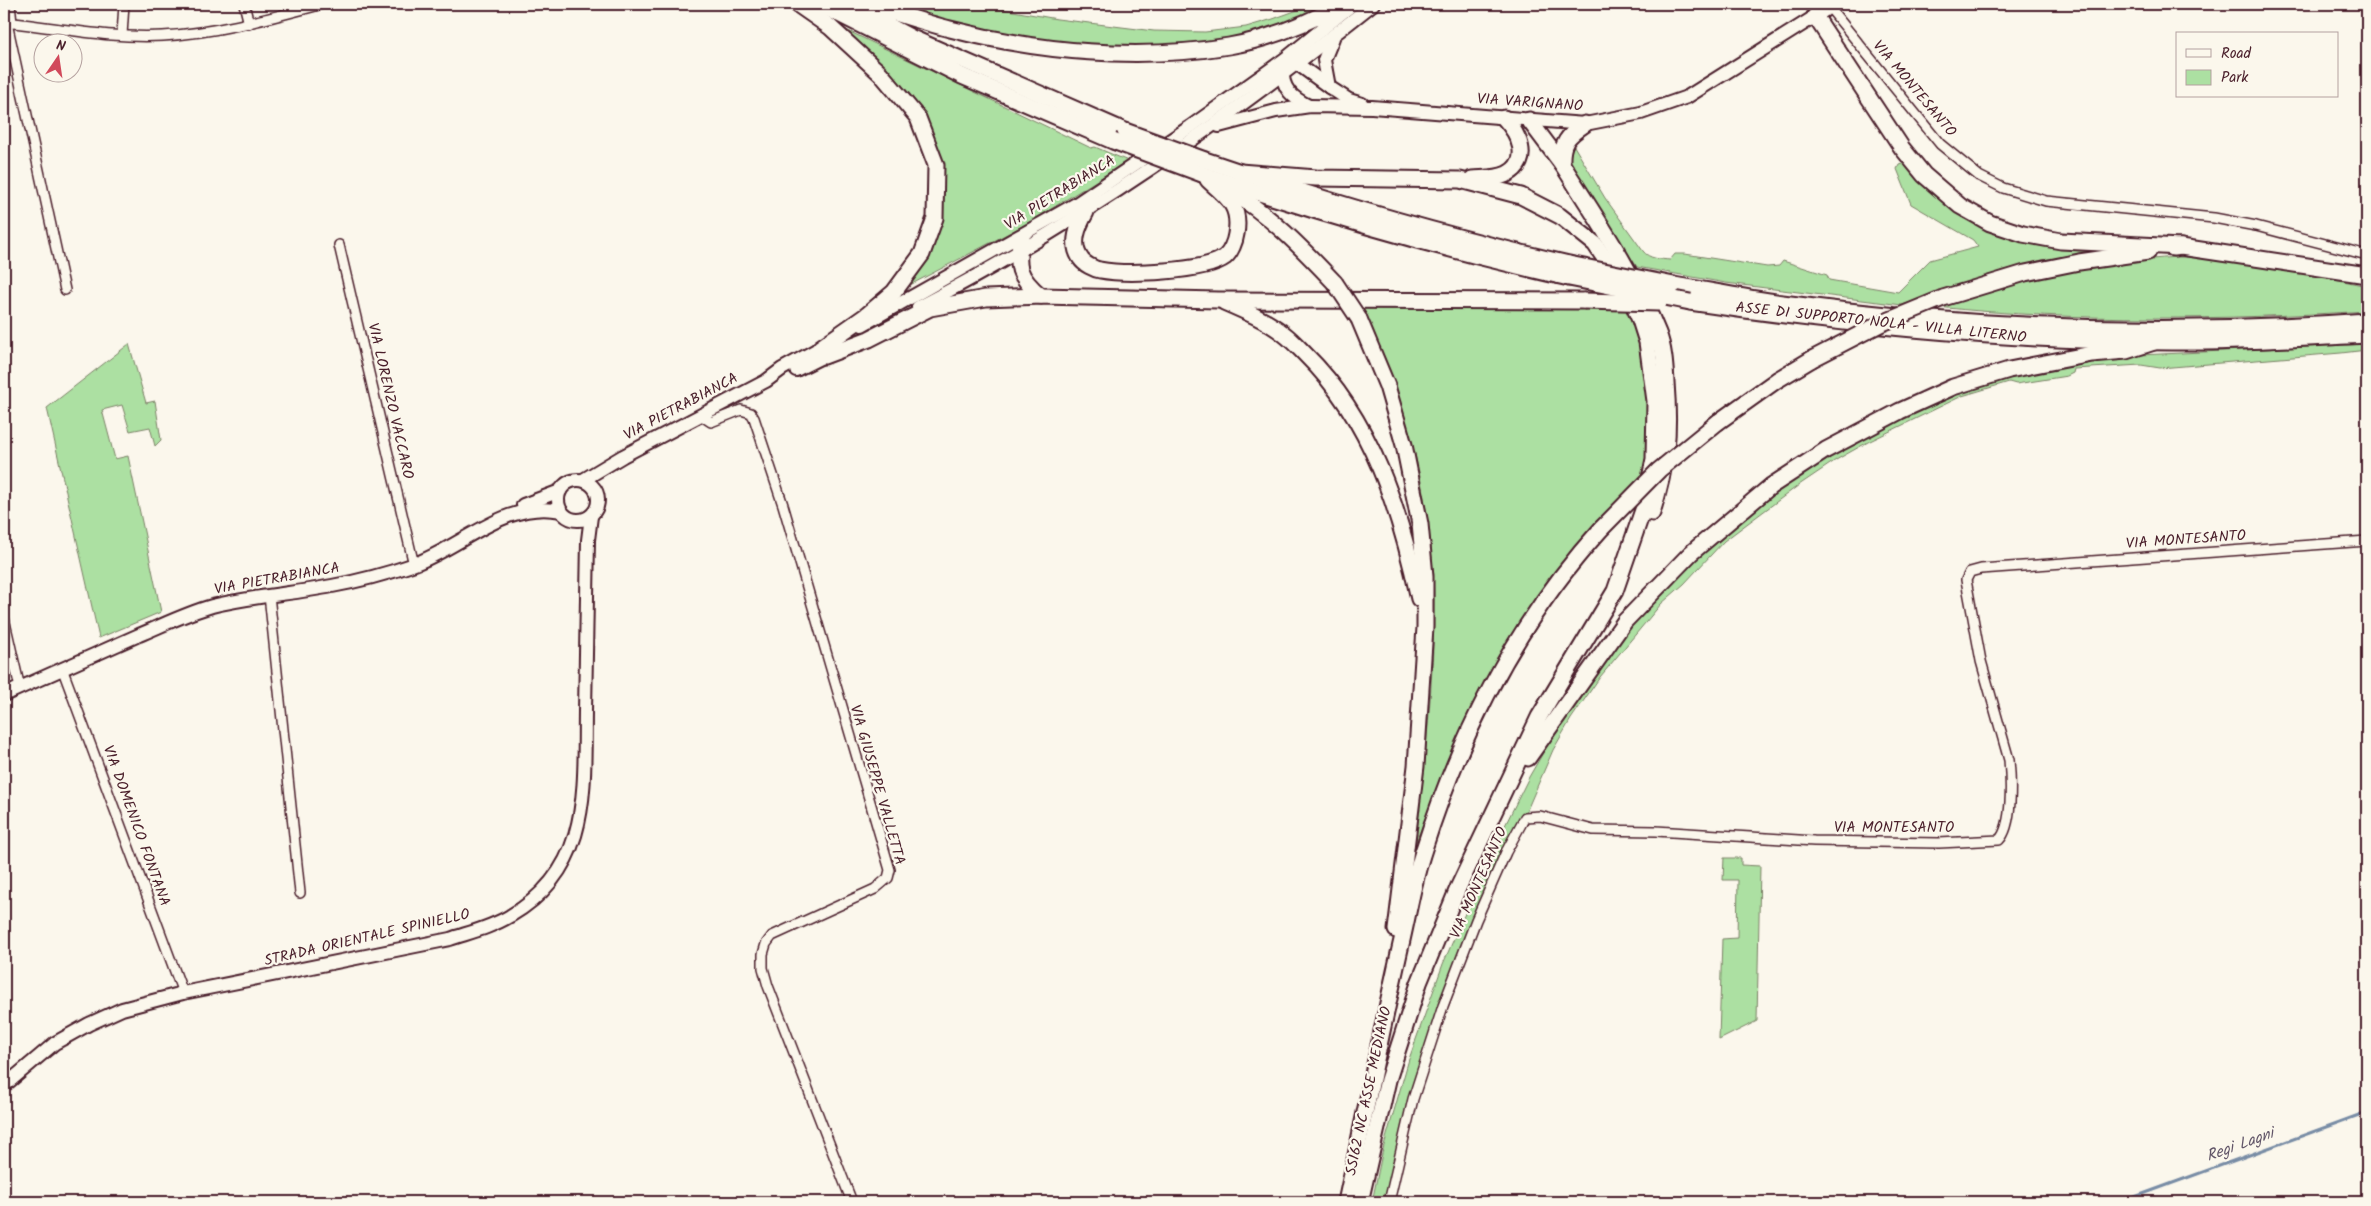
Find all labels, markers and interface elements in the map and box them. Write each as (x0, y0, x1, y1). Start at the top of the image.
north arrow (32, 32, 82, 82)
legend (2176, 32, 2338, 98)
text: N (54, 35, 68, 58)
street label: VIA MONTESANTO (1866, 35, 1962, 143)
text: Road (2221, 42, 2252, 66)
text: Park (2221, 66, 2249, 90)
street label: VIA VARIGNANO (1476, 87, 1584, 119)
street label: VIA PIETRABIANCA (1000, 149, 1120, 237)
street label: ASSE DI SUPPORTO NOLA - VILLA LITERNO (1735, 296, 2027, 350)
street label: VIA LORENZO VACCARO (360, 321, 420, 481)
street label: VIA PIETRABIANCA (619, 367, 743, 447)
street label: VIA MONTESANTO (2125, 524, 2247, 556)
street label: VIA PIETRABIANCA (212, 556, 342, 602)
street label: VIA GIUSEPPE VALLETTA (843, 702, 911, 868)
street label: VIA DOMENICO FONTANA (96, 742, 176, 910)
street label: VIA MONTESANTO (1834, 816, 1954, 840)
street label: VIA MONTESANTO (1444, 823, 1514, 943)
street label: STRADA ORIENTALE SPINIELLO (262, 903, 472, 973)
street label: SS162 NC ASSE MEDIANO (1339, 1004, 1399, 1178)
water label: Regi Lagni (2203, 1120, 2280, 1169)

